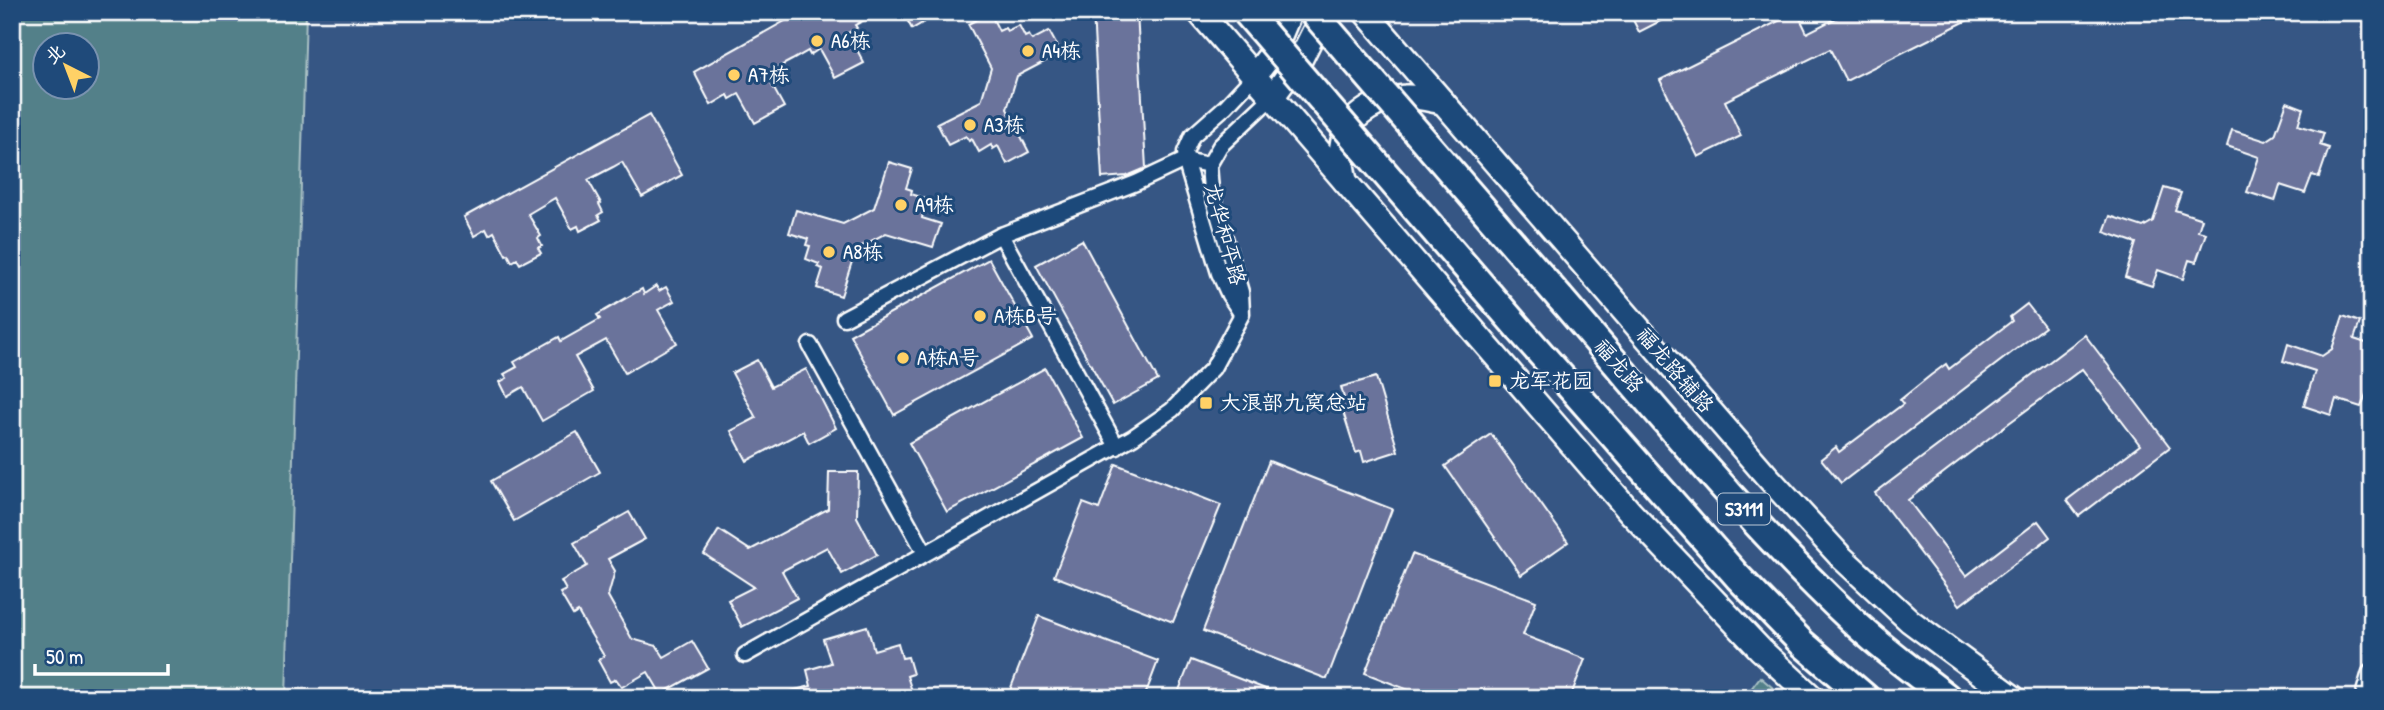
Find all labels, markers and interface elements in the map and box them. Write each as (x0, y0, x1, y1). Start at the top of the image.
place label: A6栋 (831, 26, 871, 55)
north arrow (32, 32, 102, 102)
marker: A6栋 (809, 33, 825, 49)
place label: A4栋 (1042, 36, 1081, 65)
text: 北 (39, 37, 70, 69)
marker: A4栋 (1020, 43, 1036, 59)
place label: A7栋 (748, 60, 790, 89)
marker: A7栋 (726, 67, 742, 83)
place label: A3栋 (984, 110, 1025, 139)
marker: A3栋 (962, 117, 978, 133)
street label: 龙华和平路 (1198, 179, 1253, 288)
place label: A9栋 (915, 190, 954, 219)
marker: A9栋 (893, 197, 909, 213)
place label: A8栋 (843, 237, 883, 266)
marker: A8栋 (821, 244, 837, 260)
place label: A栋B号 (994, 301, 1057, 330)
marker: A栋B号 (972, 308, 988, 324)
street label: 福龙路辅路 (1630, 321, 1721, 419)
street label: 福龙路 (1588, 332, 1651, 399)
place label: A栋A号 (917, 343, 980, 372)
marker: A栋A号 (895, 350, 911, 366)
place label: 龙军花园 (1509, 366, 1593, 395)
marker: 龙军花园 (1487, 373, 1503, 389)
place label: 大浪部九窝总站 (1220, 388, 1367, 417)
marker: 大浪部九窝总站 (1198, 395, 1214, 411)
road number: S3111 (1718, 494, 1770, 524)
scale bar (35, 633, 168, 677)
text: 50 m (46, 642, 83, 671)

